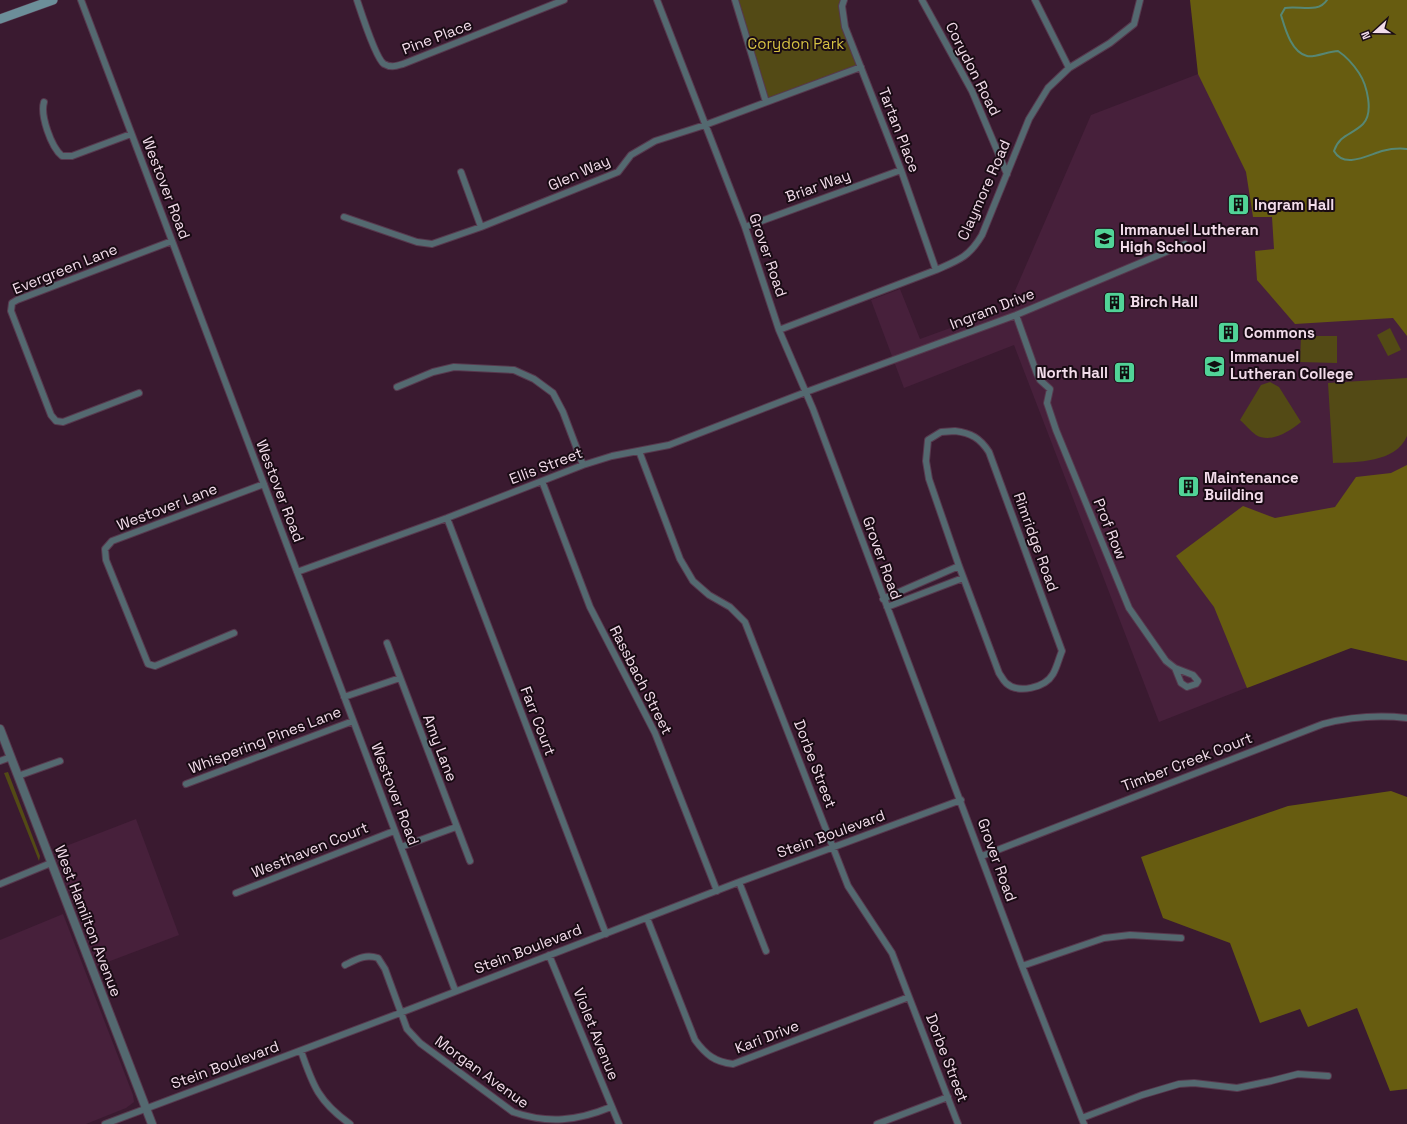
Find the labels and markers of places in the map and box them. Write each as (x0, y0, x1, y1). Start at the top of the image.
building icon: Ingram Hall (1225, 192, 1251, 218)
place label: Ingram Hall (1254, 195, 1334, 214)
place label: Immanuel Lutheran High School (1120, 220, 1259, 256)
school or university icon: Immanuel Lutheran High School (1092, 226, 1118, 252)
building icon: Birch Hall (1101, 289, 1127, 315)
place label: Birch Hall (1130, 292, 1198, 311)
building icon: Commons (1216, 320, 1242, 346)
place label: Commons (1244, 323, 1315, 342)
place label: Immanuel Lutheran College (1230, 347, 1354, 383)
school or university icon: Immanuel Lutheran College (1202, 353, 1228, 379)
building icon: North Hall (1111, 360, 1137, 386)
place label: North Hall (1036, 363, 1108, 382)
place label: Maintenance Building (1204, 468, 1299, 504)
building icon: Maintenance Building (1175, 474, 1201, 500)

